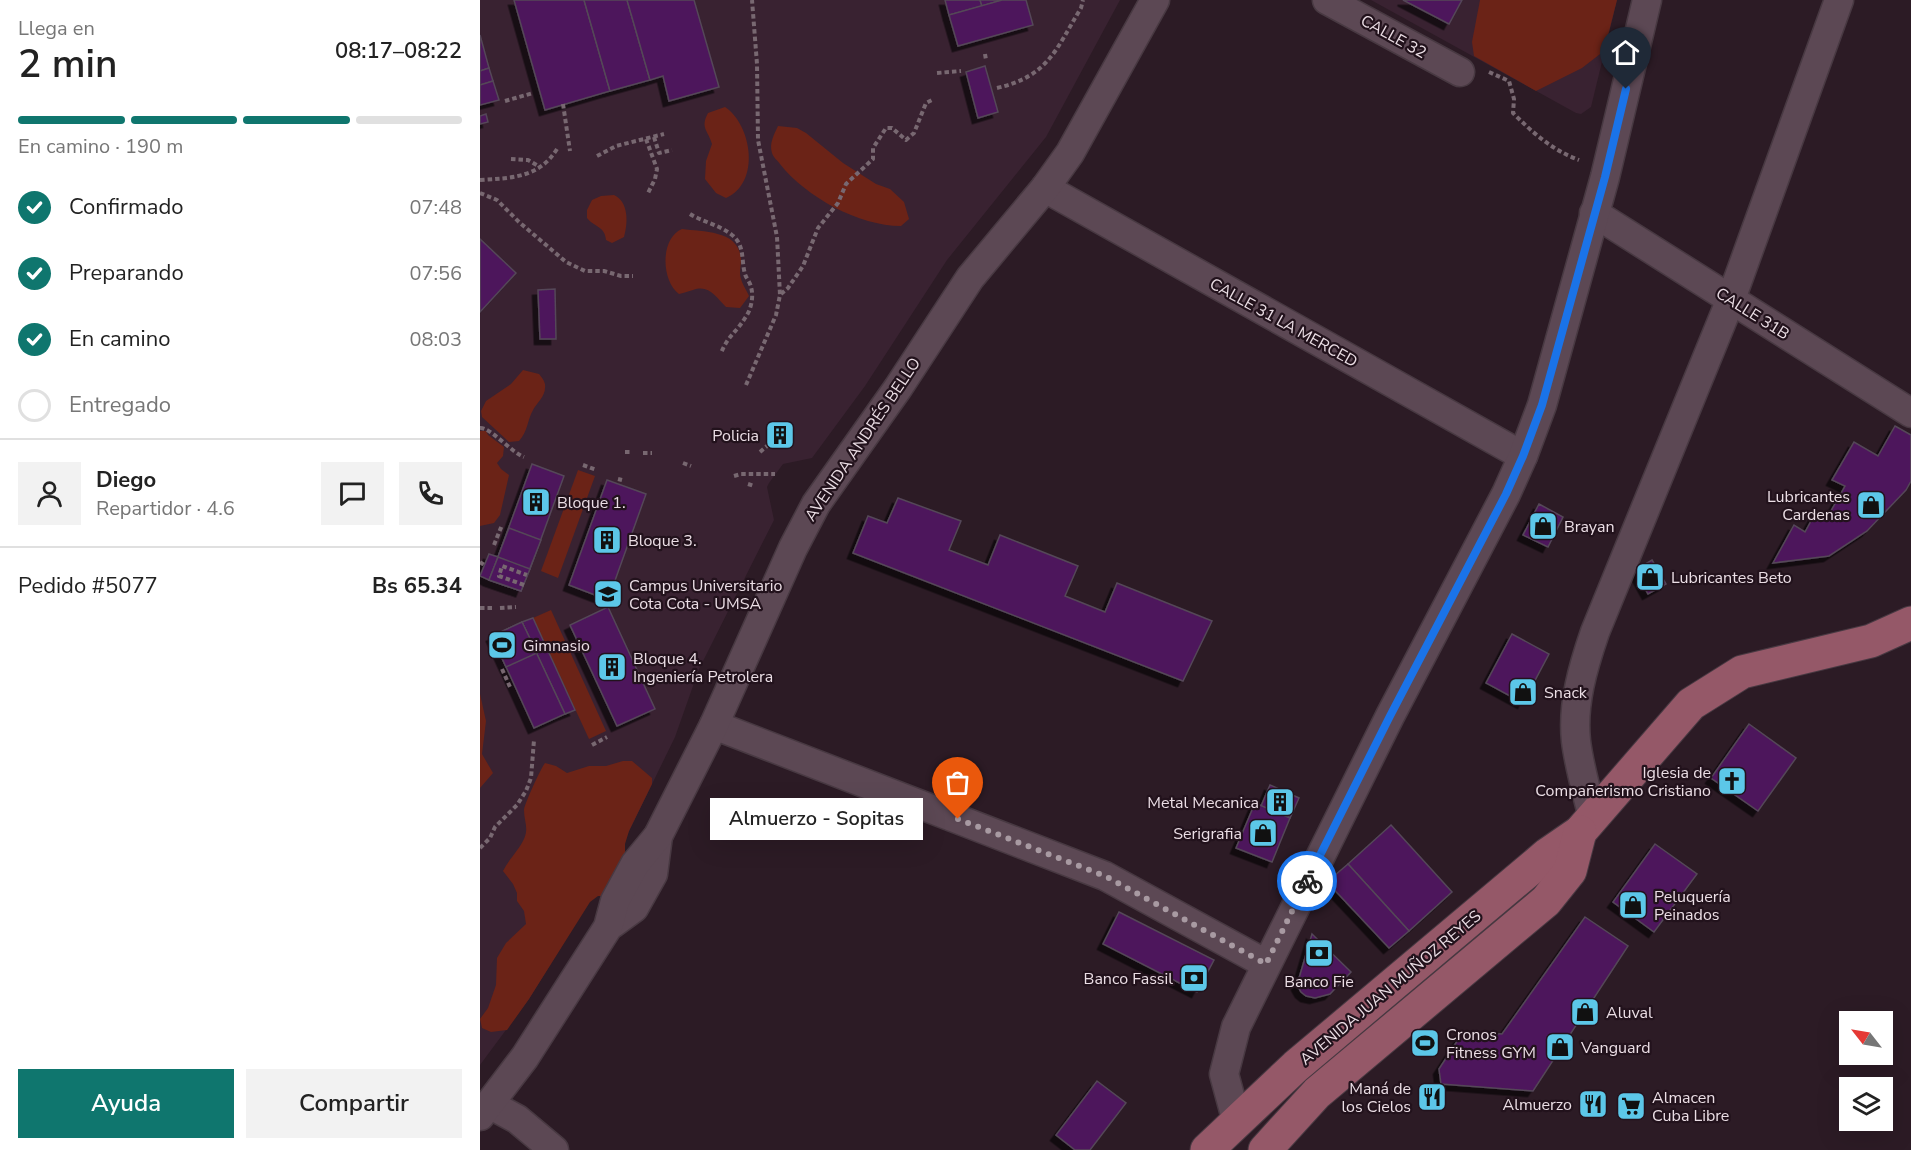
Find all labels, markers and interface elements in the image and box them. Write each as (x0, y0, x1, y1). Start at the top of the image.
street label: CALLE 32 (1357, 10, 1430, 64)
text: Llega en (18, 15, 95, 42)
pin (1600, 27, 1651, 89)
text: 08:17–08:22 (335, 36, 462, 66)
icon: home (1609, 36, 1642, 69)
text: 2 min (18, 38, 117, 91)
text: En camino · 190 m (18, 133, 183, 160)
icon: check (18, 191, 51, 224)
text: Confirmado (69, 192, 184, 222)
text: 07:48 (409, 194, 462, 221)
icon: check (18, 257, 51, 290)
text: Preparando (69, 258, 184, 288)
text: 07:56 (409, 260, 462, 287)
street label: CALLE 31 LA MERCED (1206, 273, 1361, 373)
street label: CALLE 31B (1711, 283, 1793, 345)
icon: check (18, 323, 51, 356)
text: En camino (69, 324, 170, 354)
text: 08:03 (409, 326, 462, 353)
street label: AVENIDA ANDRÉS BELLO (800, 353, 926, 526)
text: Entregado (69, 390, 171, 420)
building icon: Policia (764, 419, 796, 451)
place label: Policia (712, 425, 759, 447)
button: person (18, 462, 81, 525)
button: chat (321, 462, 384, 525)
button: phone (399, 462, 462, 525)
text: Diego (96, 465, 156, 495)
building icon: Bloque 1. (520, 486, 552, 518)
place label: Lubricantes Cardenas (1767, 486, 1850, 526)
shop icon: Lubricantes Cardenas (1855, 489, 1887, 521)
place label: Bloque 1. (557, 492, 626, 514)
text: Repartidor · 4.6 (96, 495, 235, 522)
shop icon: Brayan (1527, 510, 1559, 542)
place label: Brayan (1564, 516, 1615, 538)
building icon: Bloque 3. (591, 524, 623, 556)
place label: Bloque 3. (628, 530, 697, 552)
shop icon: Lubricantes Beto (1634, 561, 1666, 593)
place label: Lubricantes Beto (1671, 567, 1792, 589)
text: Pedido #5077 (18, 571, 158, 601)
text: Bs 65.34 (372, 571, 462, 601)
place label: Campus Universitario Cota Cota - UMSA (629, 575, 782, 615)
school or university icon: Campus Universitario Cota Cota - UMSA (592, 578, 624, 610)
sports icon: Gimnasio (486, 629, 518, 661)
place label: Gimnasio (523, 635, 590, 657)
place label: Bloque 4. Ingeniería Petrolera (633, 648, 773, 688)
building icon: Bloque 4. Ingeniería Petrolera (596, 651, 628, 683)
shop icon: Snack (1507, 676, 1539, 708)
place label: Snack (1544, 682, 1588, 704)
pin (932, 757, 983, 819)
place label: Iglesia de Compañerismo Cristiano (1535, 762, 1711, 802)
church icon: Iglesia de Compañerismo Cristiano (1716, 765, 1748, 797)
icon: bag (941, 766, 974, 799)
building icon: Metal Mecanica (1264, 786, 1296, 818)
place label: Metal Mecanica (1147, 792, 1259, 814)
callout: Almuerzo - Sopitas (709, 798, 922, 840)
text: Almuerzo - Sopitas (729, 805, 904, 832)
shop icon: Serigrafia (1247, 817, 1279, 849)
place label: Serigrafia (1173, 823, 1242, 845)
courier (1277, 851, 1337, 911)
icon: bike (1291, 865, 1324, 898)
place label: Peluquería Peinados (1654, 886, 1731, 926)
shop icon: Peluquería Peinados (1617, 889, 1649, 921)
street label: AVENIDA JUAN MUÑOZ REYES (1295, 905, 1486, 1070)
bank icon: Banco Fie (1303, 937, 1335, 969)
bank icon: Banco Fassil (1178, 962, 1210, 994)
place label: Banco Fassil (1084, 968, 1173, 990)
place label: Banco Fie (1284, 971, 1354, 993)
shop icon: Aluval (1569, 996, 1601, 1028)
place label: Aluval (1606, 1002, 1653, 1024)
north arrow (1839, 1011, 1893, 1065)
map controls (1839, 1011, 1893, 1131)
place label: Cronos Fitness GYM (1446, 1024, 1536, 1064)
sports icon: Cronos Fitness GYM (1409, 1027, 1441, 1059)
shop icon: Vanguard (1544, 1031, 1576, 1063)
place label: Vanguard (1580, 1037, 1650, 1059)
button: Ayuda (18, 1069, 234, 1138)
button: Compartir (246, 1069, 462, 1138)
button: layers (1839, 1077, 1893, 1131)
place label: Maná de los Cielos (1341, 1078, 1411, 1118)
restaurant icon: Maná de los Cielos (1416, 1081, 1448, 1113)
place label: Almacen Cuba Libre (1652, 1087, 1729, 1127)
restaurant icon: Almuerzo (1577, 1088, 1609, 1120)
supermarket icon: Almacen Cuba Libre (1615, 1090, 1647, 1122)
place label: Almuerzo (1503, 1094, 1572, 1116)

